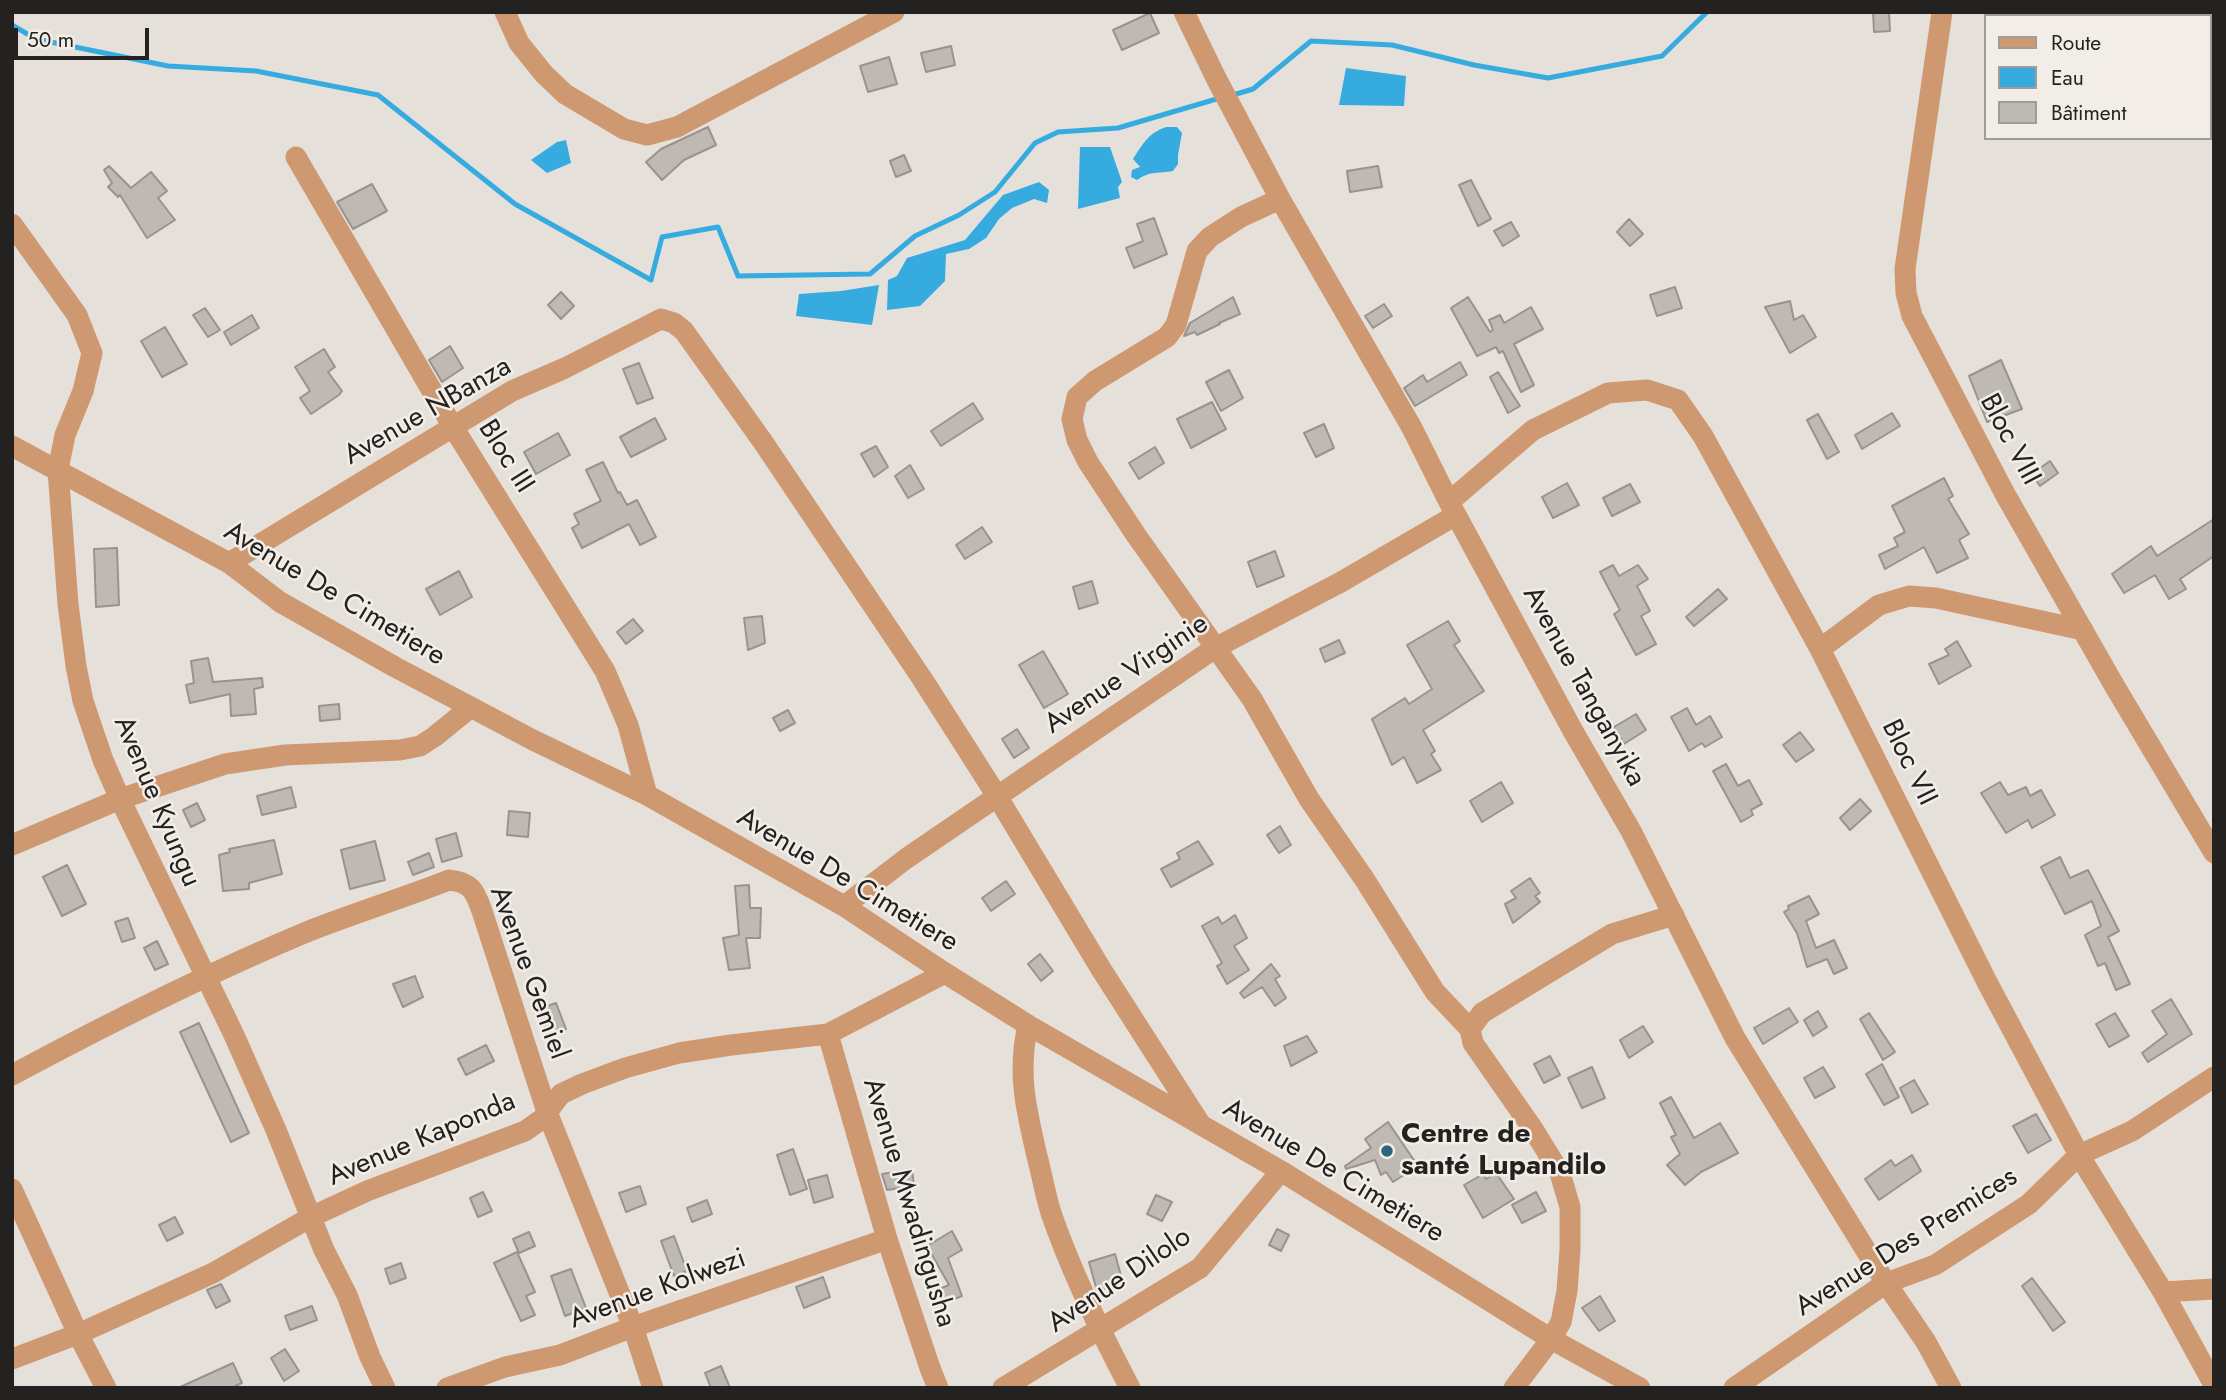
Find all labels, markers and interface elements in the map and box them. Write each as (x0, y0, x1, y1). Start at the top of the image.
scale bar (18, 14, 152, 58)
legend (1984, 14, 2212, 140)
text: 50 m (27, 25, 74, 55)
text: Route (2051, 28, 2101, 58)
text: Eau (2051, 63, 2084, 93)
text: Bâtiment (2051, 98, 2127, 128)
street label: Avenue NBanza (338, 351, 518, 473)
street label: Bloc VIII (1971, 389, 2047, 491)
street label: Bloc III (470, 414, 540, 500)
street label: Avenue De Cimetiere (217, 516, 451, 674)
street label: Avenue Tanganyika (1514, 581, 1652, 793)
street label: Avenue Virginie (1039, 608, 1215, 742)
street label: Avenue Kyungu (105, 711, 207, 893)
street label: Bloc VII (1873, 715, 1943, 811)
street label: Avenue De Cimetiere (730, 802, 964, 960)
street label: Avenue Gemiel (481, 882, 575, 1064)
street label: Avenue Mwadingusha (854, 1074, 962, 1332)
street label: Avenue Kaponda (323, 1085, 521, 1195)
street label: Avenue De Cimetiere (1216, 1093, 1450, 1251)
place label: Centre de santé Lupandilo (1401, 1118, 1606, 1184)
marker: Centre de santé Lupandilo (1379, 1143, 1395, 1159)
street label: Avenue Des Premices (1790, 1161, 2024, 1325)
street label: Avenue Dilolo (1042, 1221, 1198, 1341)
street label: Avenue Kolwezi (565, 1243, 751, 1337)

